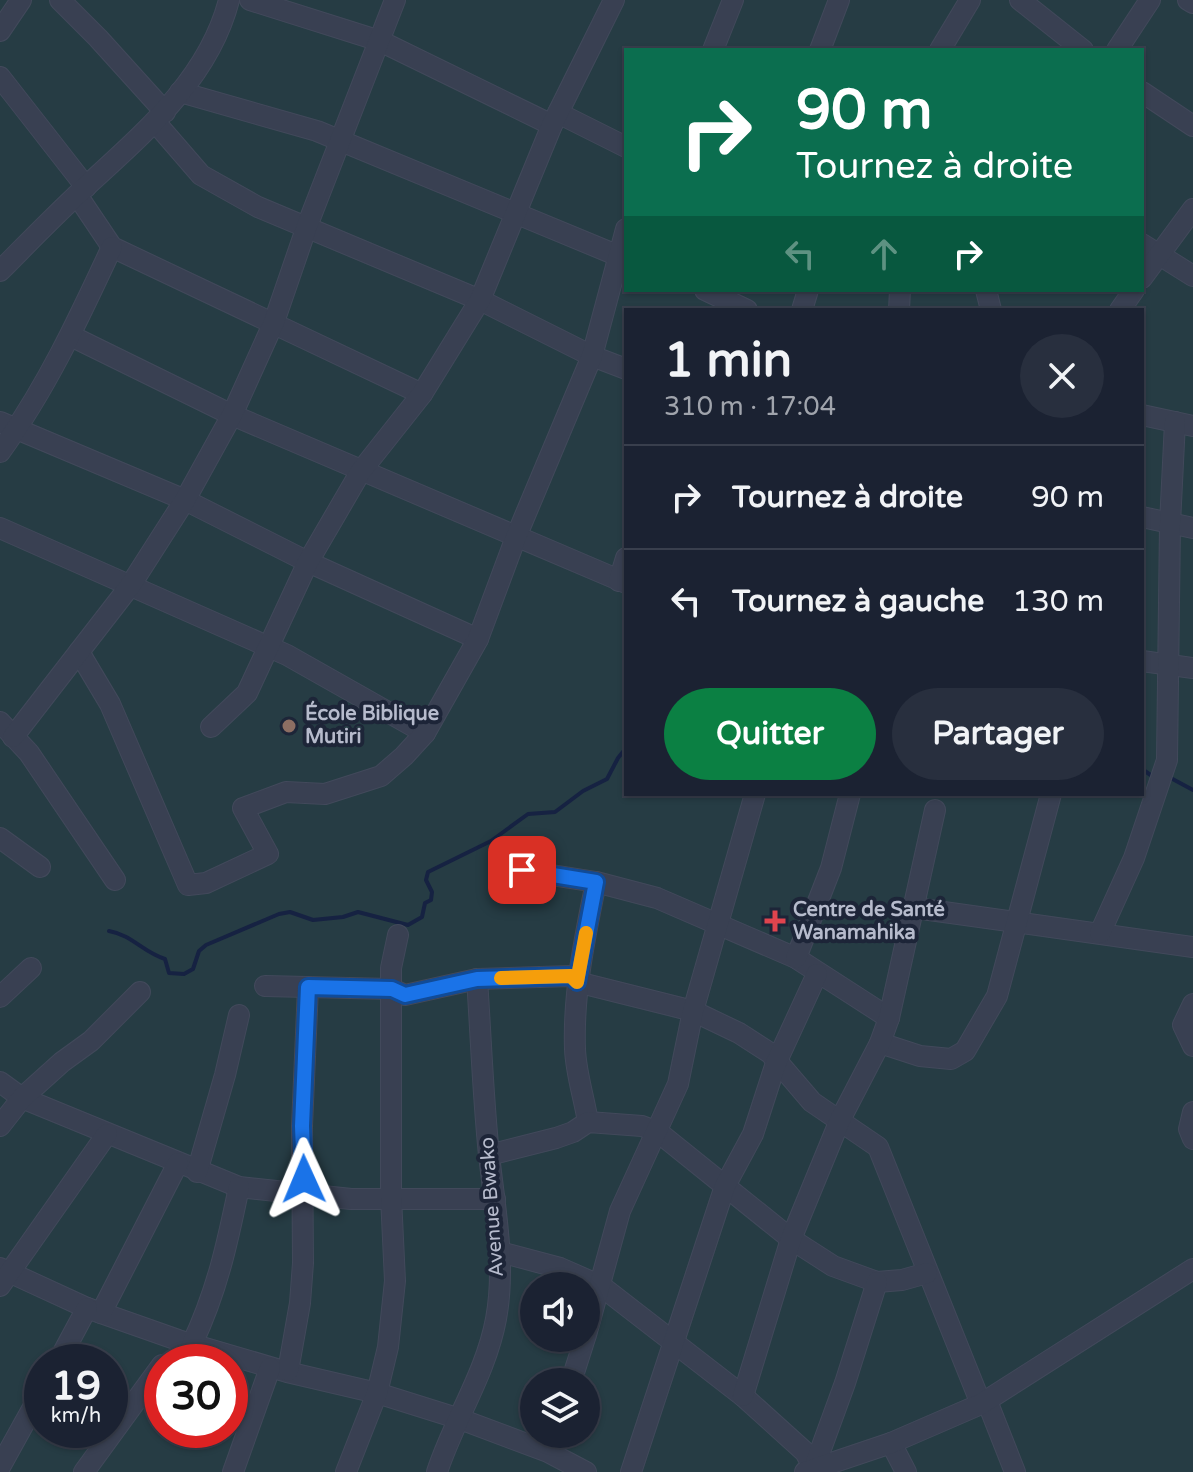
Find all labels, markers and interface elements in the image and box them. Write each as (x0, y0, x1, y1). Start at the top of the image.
text: 90 m (796, 77, 932, 144)
icon: right (664, 80, 768, 184)
text: Tournez à droite (796, 145, 1073, 188)
icon: left (778, 232, 822, 276)
icon: ahead (862, 232, 906, 276)
icon: right (946, 232, 990, 276)
text: 1 min (664, 332, 792, 390)
button: close (1020, 334, 1104, 418)
text: 310 m · 17:04 (664, 391, 836, 422)
icon: right (664, 475, 708, 519)
text: Tournez à droite (732, 479, 963, 516)
text: 90 m (1031, 479, 1104, 516)
icon: left (664, 579, 708, 623)
text: Tournez à gauche (732, 583, 984, 620)
text: 130 m (1012, 583, 1104, 620)
button: Quitter (664, 688, 876, 780)
button: Partager (892, 688, 1104, 780)
place label: École Biblique Mutiri (305, 700, 439, 749)
marker: École Biblique Mutiri (280, 717, 298, 735)
pin (488, 836, 556, 904)
icon: arrive (500, 848, 544, 892)
place label: Centre de Santé Wanamahika (793, 898, 945, 945)
marker: Centre de Santé Wanamahika (764, 910, 786, 932)
street label: Avenue Bwako (475, 1136, 509, 1278)
position arrow (262, 1137, 346, 1221)
map controls (520, 1272, 600, 1448)
button: sound (520, 1272, 600, 1352)
speed limit sign: 30 (144, 1344, 248, 1448)
text: 19 (51, 1362, 101, 1410)
button: layers (520, 1368, 600, 1448)
text: km/h (51, 1404, 101, 1428)

